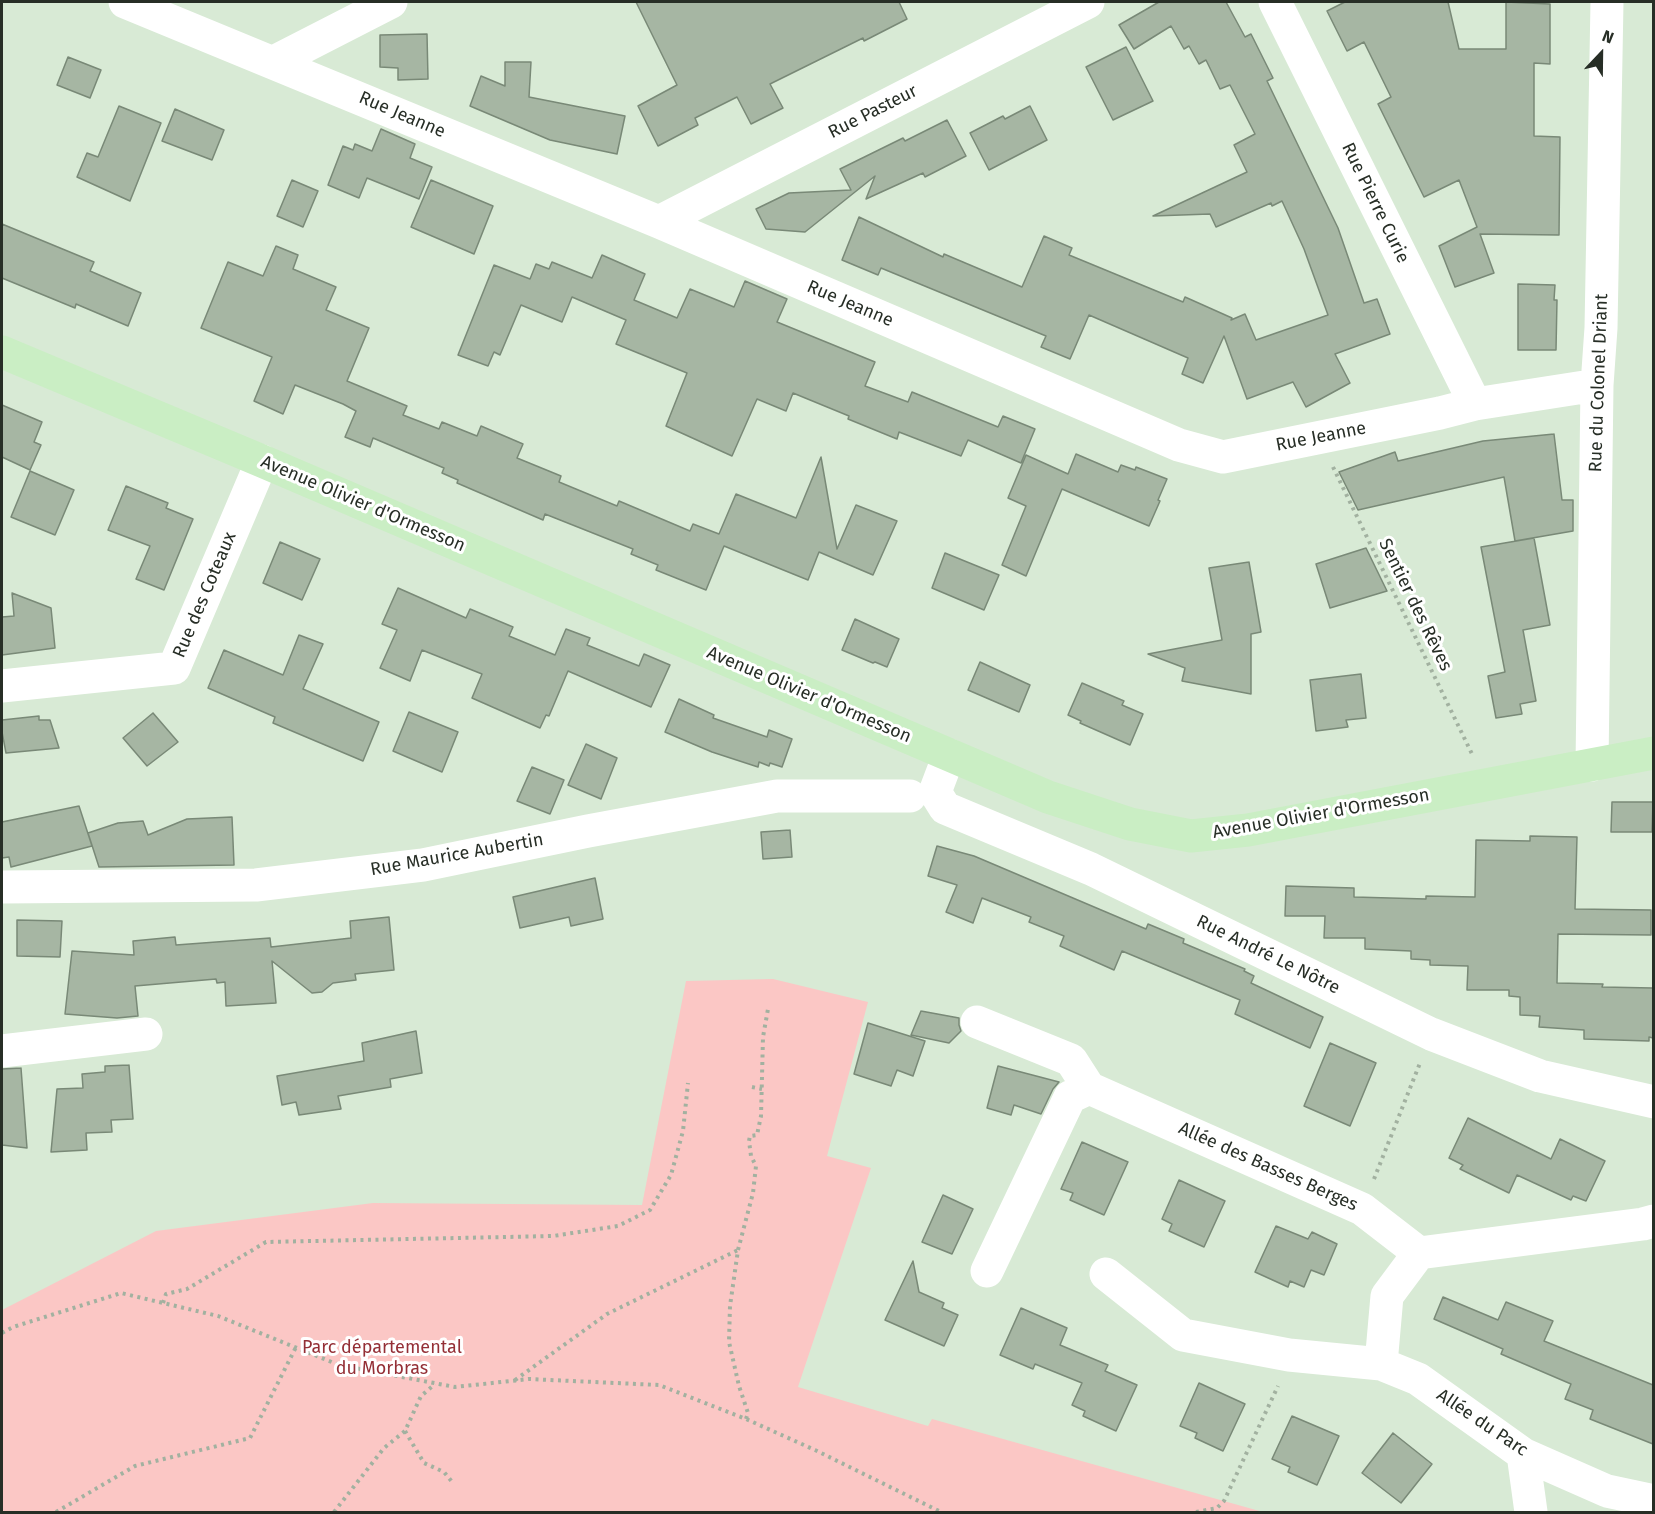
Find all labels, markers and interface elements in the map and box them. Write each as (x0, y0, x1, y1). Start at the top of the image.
north arrow (1571, 24, 1631, 84)
text: N (1599, 26, 1616, 48)
street label: Rue Pasteur (825, 80, 921, 144)
street label: Rue Jeanne (356, 87, 448, 143)
street label: Rue Pierre Curie (1337, 139, 1413, 267)
street label: Rue Jeanne (804, 276, 896, 332)
street label: Rue du Colonel Driant (1585, 293, 1613, 473)
street label: Rue Jeanne (1274, 418, 1368, 456)
street label: Avenue Olivier d'Ormesson (258, 451, 468, 557)
street label: Rue des Coteaux (169, 529, 241, 661)
street label: Sentier des Rêves (1374, 535, 1456, 675)
street label: Avenue Olivier d'Ormesson (704, 642, 914, 748)
street label: Avenue Olivier d'Ormesson (1211, 784, 1431, 844)
street label: Rue Maurice Aubertin (369, 829, 545, 881)
street label: Rue André Le Nôtre (1193, 911, 1343, 999)
street label: Allée des Basses Berges (1175, 1118, 1361, 1216)
park label: Parc départemental du Morbras (302, 1337, 462, 1380)
street label: Allée du Parc (1432, 1385, 1532, 1461)

